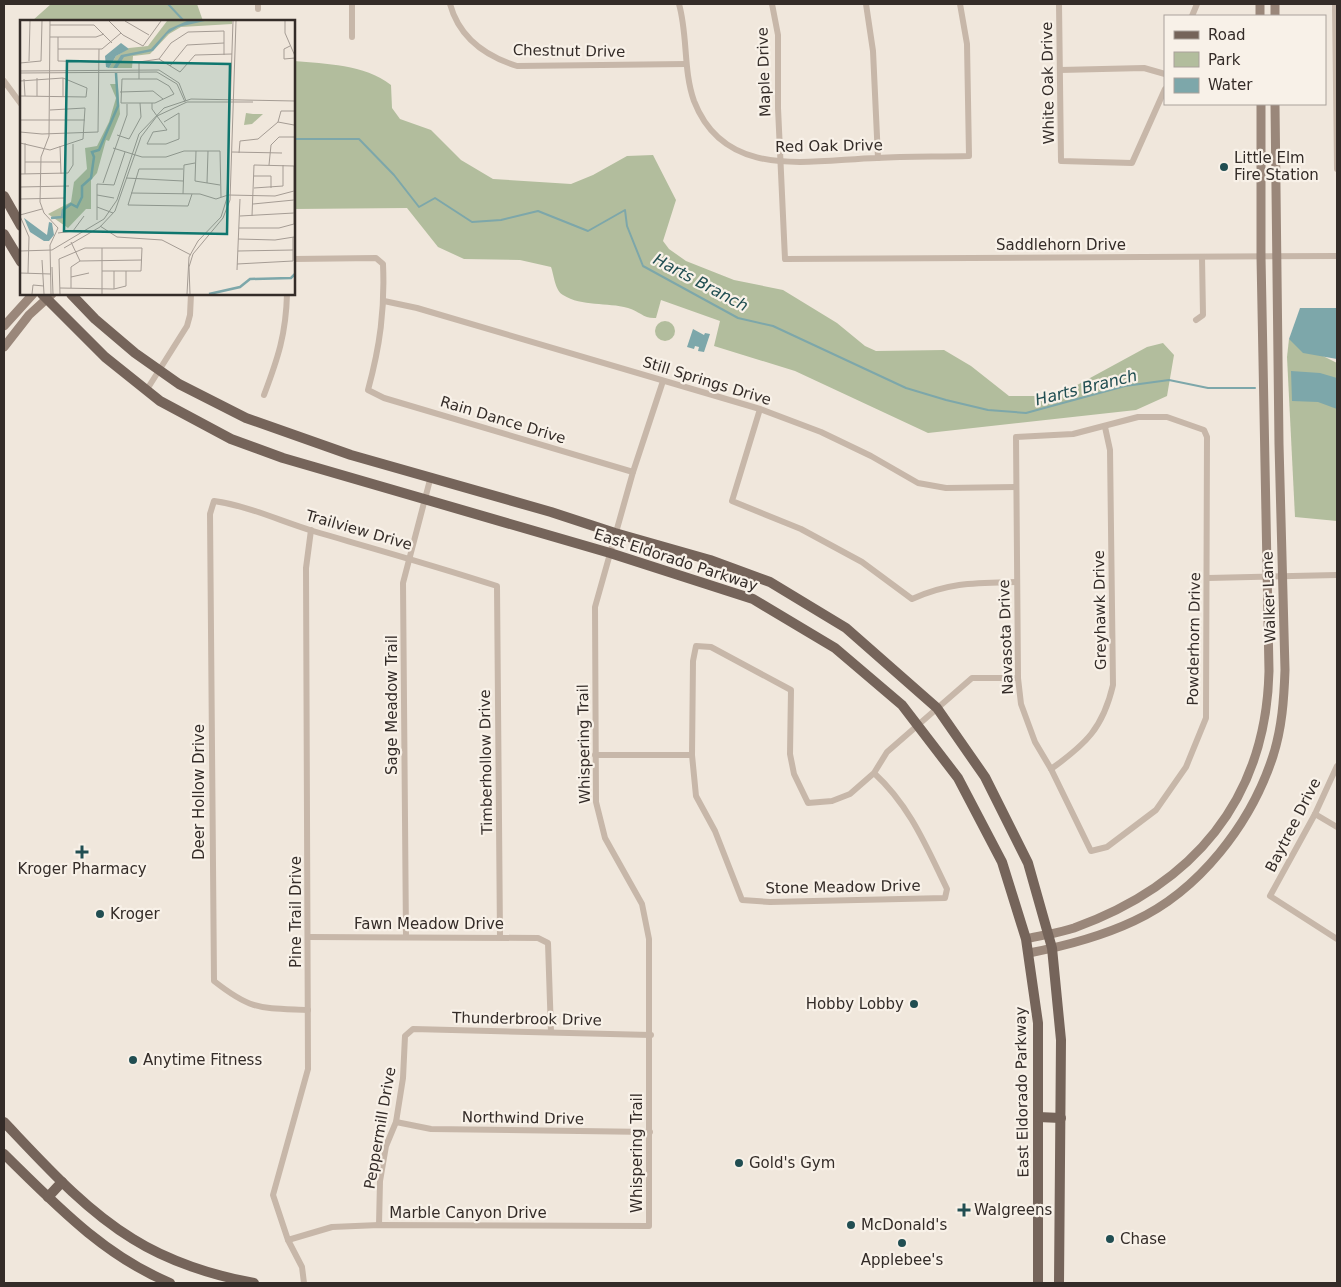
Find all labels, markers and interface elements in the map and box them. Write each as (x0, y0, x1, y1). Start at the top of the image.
legend (1164, 15, 1326, 105)
inset map (20, 20, 295, 295)
street label: White Oak Drive (1038, 21, 1058, 145)
text: Road (1208, 26, 1246, 44)
street label: Maple Drive (753, 27, 775, 117)
street label: Chestnut Drive (513, 41, 625, 61)
text: Park (1208, 51, 1241, 69)
text: Water (1208, 76, 1253, 94)
street label: Red Oak Drive (775, 136, 883, 156)
place label: Little Elm Fire Station (1234, 149, 1319, 184)
marker: Little Elm Fire Station (1218, 161, 1230, 173)
street label: Saddlehorn Drive (996, 236, 1126, 254)
water label: Harts Branch (650, 250, 751, 315)
street label: Still Springs Drive (640, 353, 774, 409)
water label: Harts Branch (1033, 366, 1139, 409)
street label: Rain Dance Drive (438, 392, 568, 448)
street label: Trailview Drive (303, 506, 414, 554)
street label: East Eldorado Parkway (592, 525, 760, 595)
street label: Greyhawk Drive (1090, 550, 1110, 670)
street label: Walker Lane (1258, 551, 1280, 643)
street label: Powderhorn Drive (1184, 572, 1204, 706)
street label: Navasota Drive (995, 579, 1017, 695)
street label: Sage Meadow Trail (383, 635, 401, 775)
street label: Whispering Trail (574, 684, 594, 804)
street label: Timberhollow Drive (476, 689, 496, 836)
street label: Deer Hollow Drive (190, 724, 208, 860)
street label: Baytree Drive (1262, 775, 1324, 875)
marker: Kroger Pharmacy (76, 846, 88, 858)
street label: Pine Trail Drive (287, 856, 305, 968)
place label: Kroger Pharmacy (17, 860, 147, 878)
street label: Stone Meadow Drive (765, 877, 921, 897)
place label: Kroger (110, 905, 161, 923)
marker: Kroger (94, 908, 106, 920)
street label: Fawn Meadow Drive (354, 915, 504, 933)
place label: Hobby Lobby (806, 995, 904, 1013)
marker: Hobby Lobby (908, 998, 920, 1010)
street label: East Eldorado Parkway (1012, 1006, 1032, 1178)
street label: Thunderbrook Drive (451, 1009, 602, 1029)
place label: Anytime Fitness (143, 1051, 262, 1069)
marker: Anytime Fitness (127, 1054, 139, 1066)
street label: Peppermill Drive (360, 1065, 400, 1191)
street label: Whispering Trail (628, 1093, 646, 1213)
street label: Northwind Drive (462, 1108, 584, 1128)
place label: Gold's Gym (749, 1154, 835, 1172)
marker: Gold's Gym (733, 1157, 745, 1169)
place label: Walgreens (974, 1201, 1053, 1219)
street label: Marble Canyon Drive (389, 1204, 547, 1222)
marker: Walgreens (958, 1204, 970, 1216)
place label: McDonald's (861, 1216, 947, 1234)
marker: McDonald's (845, 1219, 857, 1231)
place label: Chase (1120, 1230, 1166, 1248)
marker: Chase (1104, 1233, 1116, 1245)
marker: Applebee's (896, 1237, 908, 1249)
place label: Applebee's (861, 1251, 943, 1269)

